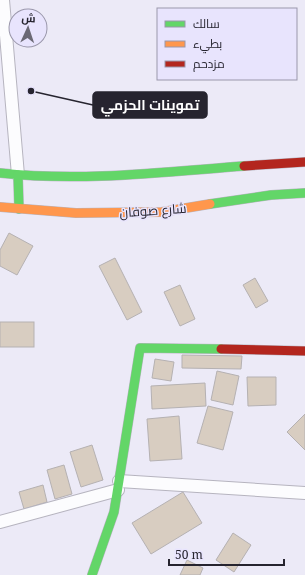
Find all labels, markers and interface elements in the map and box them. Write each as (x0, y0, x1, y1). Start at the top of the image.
north arrow (8, 8, 48, 48)
legend (157, 8, 297, 80)
text: ش (21, 10, 36, 25)
text: سالك (193, 15, 220, 32)
text: بطيء (193, 35, 222, 54)
text: مزدحم (193, 55, 225, 72)
callout: تموينات الحزمي (93, 92, 207, 118)
text: تموينات الحزمي (101, 95, 200, 117)
street label: شارع صوفان (119, 199, 187, 221)
scale bar (169, 541, 284, 567)
text: 50 m (175, 546, 203, 563)

